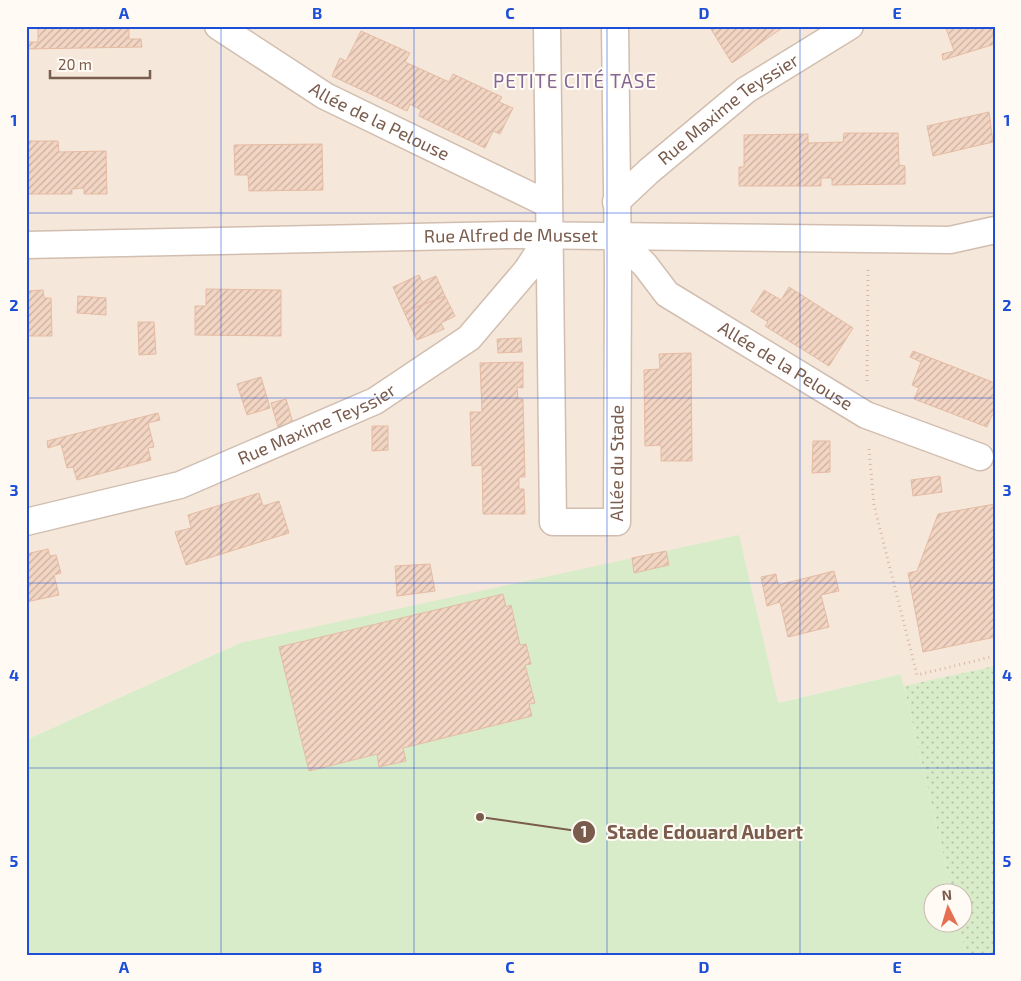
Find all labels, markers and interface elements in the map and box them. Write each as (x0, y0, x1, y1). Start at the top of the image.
text: A (119, 3, 130, 22)
text: B (312, 3, 322, 22)
text: C (505, 3, 515, 22)
text: D (699, 3, 710, 22)
text: E (892, 3, 902, 22)
scale bar (50, 48, 150, 80)
street label: Rue Maxime Teyssier (653, 48, 802, 169)
text: 20 m (58, 55, 92, 73)
district label: PETITE CITÉ TASE (493, 69, 657, 92)
street label: Allée de la Pelouse (306, 77, 453, 165)
text: 1 (11, 110, 17, 129)
text: 1 (1004, 110, 1010, 129)
street label: Rue Alfred de Musset (424, 223, 598, 247)
text: 2 (9, 295, 19, 314)
text: 2 (1002, 295, 1012, 314)
street label: Allée de la Pelouse (715, 316, 857, 414)
street label: Rue Maxime Teyssier (234, 378, 400, 469)
street label: Allée du Stade (605, 405, 627, 521)
text: 3 (9, 480, 19, 499)
text: 3 (1002, 480, 1012, 499)
text: 4 (9, 665, 19, 684)
text: 4 (1002, 665, 1012, 684)
callout: Stade Edouard Aubert (572, 815, 813, 849)
text: Stade Edouard Aubert (607, 820, 803, 843)
text: 1 (581, 822, 587, 840)
text: 5 (10, 851, 19, 870)
text: 5 (1003, 851, 1012, 870)
north arrow (924, 884, 974, 934)
text: N (941, 886, 953, 903)
text: A (119, 957, 130, 976)
text: B (312, 957, 322, 976)
text: C (505, 957, 515, 976)
text: D (699, 957, 710, 976)
text: E (892, 957, 902, 976)

